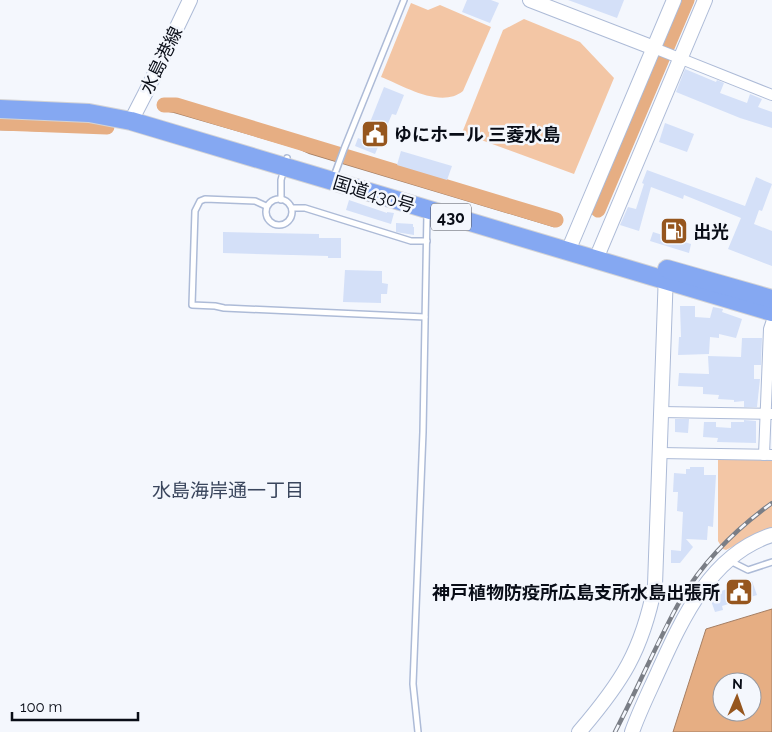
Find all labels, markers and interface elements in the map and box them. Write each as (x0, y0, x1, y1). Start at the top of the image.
street label: 水島港線 (136, 23, 186, 97)
public building icon: ゆにホール 三菱水島 (360, 119, 390, 149)
place label: ゆにホール 三菱水島 (394, 124, 560, 145)
street label: 国道430号 (331, 172, 417, 216)
road number: 430 (431, 203, 471, 230)
fuel station icon: 出光 (659, 216, 689, 246)
place label: 出光 (693, 221, 729, 242)
district label: 水島海岸通一丁目 (152, 479, 304, 501)
public building icon: 神戸植物防疫所広島支所水島出張所 (724, 577, 754, 607)
place label: 神戸植物防疫所広島支所水島出張所 (432, 582, 720, 603)
north arrow (712, 672, 762, 722)
text: N (732, 676, 743, 692)
scale bar (12, 690, 139, 722)
text: 100 m (20, 698, 62, 716)

